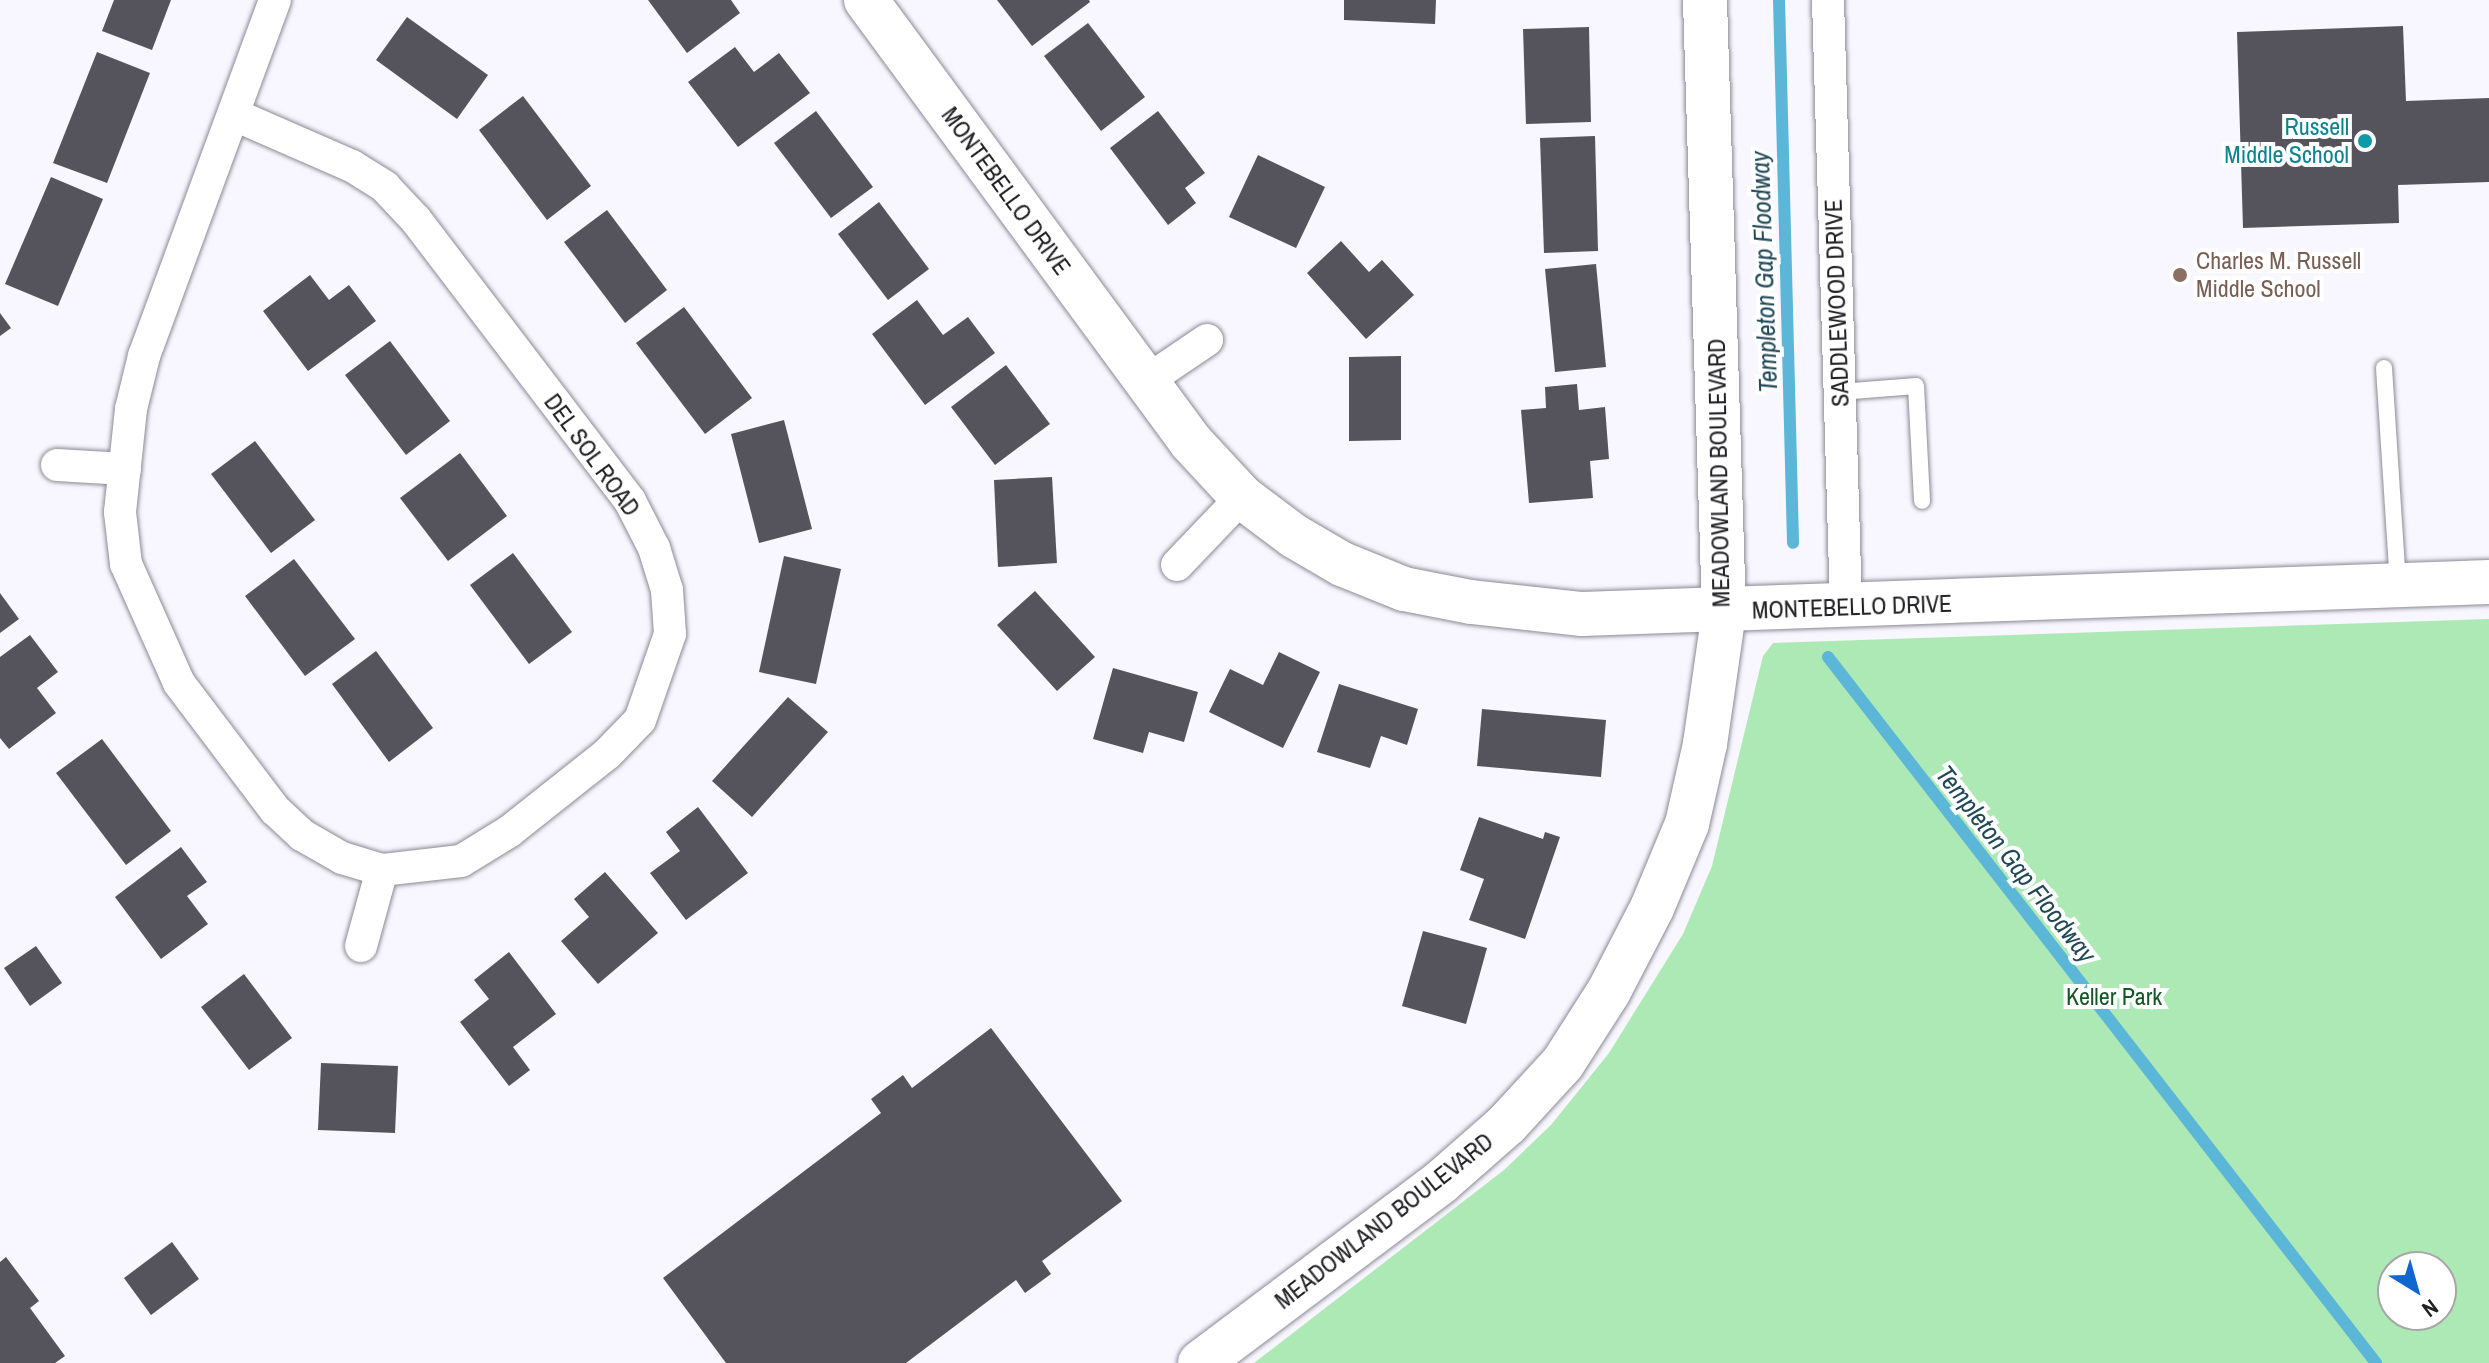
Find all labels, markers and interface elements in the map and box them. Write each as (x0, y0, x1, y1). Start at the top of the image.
street label: MONTEBELLO DRIVE (936, 102, 1076, 280)
place label: Russell Middle School (2224, 113, 2349, 169)
marker: Russell Middle School (2356, 132, 2374, 150)
water label: Templeton Gap Floodway (1744, 151, 1784, 393)
street label: SADDLEWOOD DRIVE (1819, 199, 1855, 407)
place label: Charles M. Russell Middle School (2196, 247, 2361, 303)
marker: Charles M. Russell Middle School (2171, 266, 2189, 284)
street label: MEADOWLAND BOULEVARD (1702, 338, 1736, 608)
street label: DEL SOL ROAD (538, 388, 646, 522)
street label: MONTEBELLO DRIVE (1751, 589, 1953, 625)
water label: Templeton Gap Floodway (1929, 759, 2103, 969)
park label: Keller Park (2066, 983, 2162, 1011)
street label: MEADOWLAND BOULEVARD (1269, 1127, 1499, 1315)
north arrow (2377, 1251, 2457, 1331)
text: N (2416, 1293, 2444, 1324)

